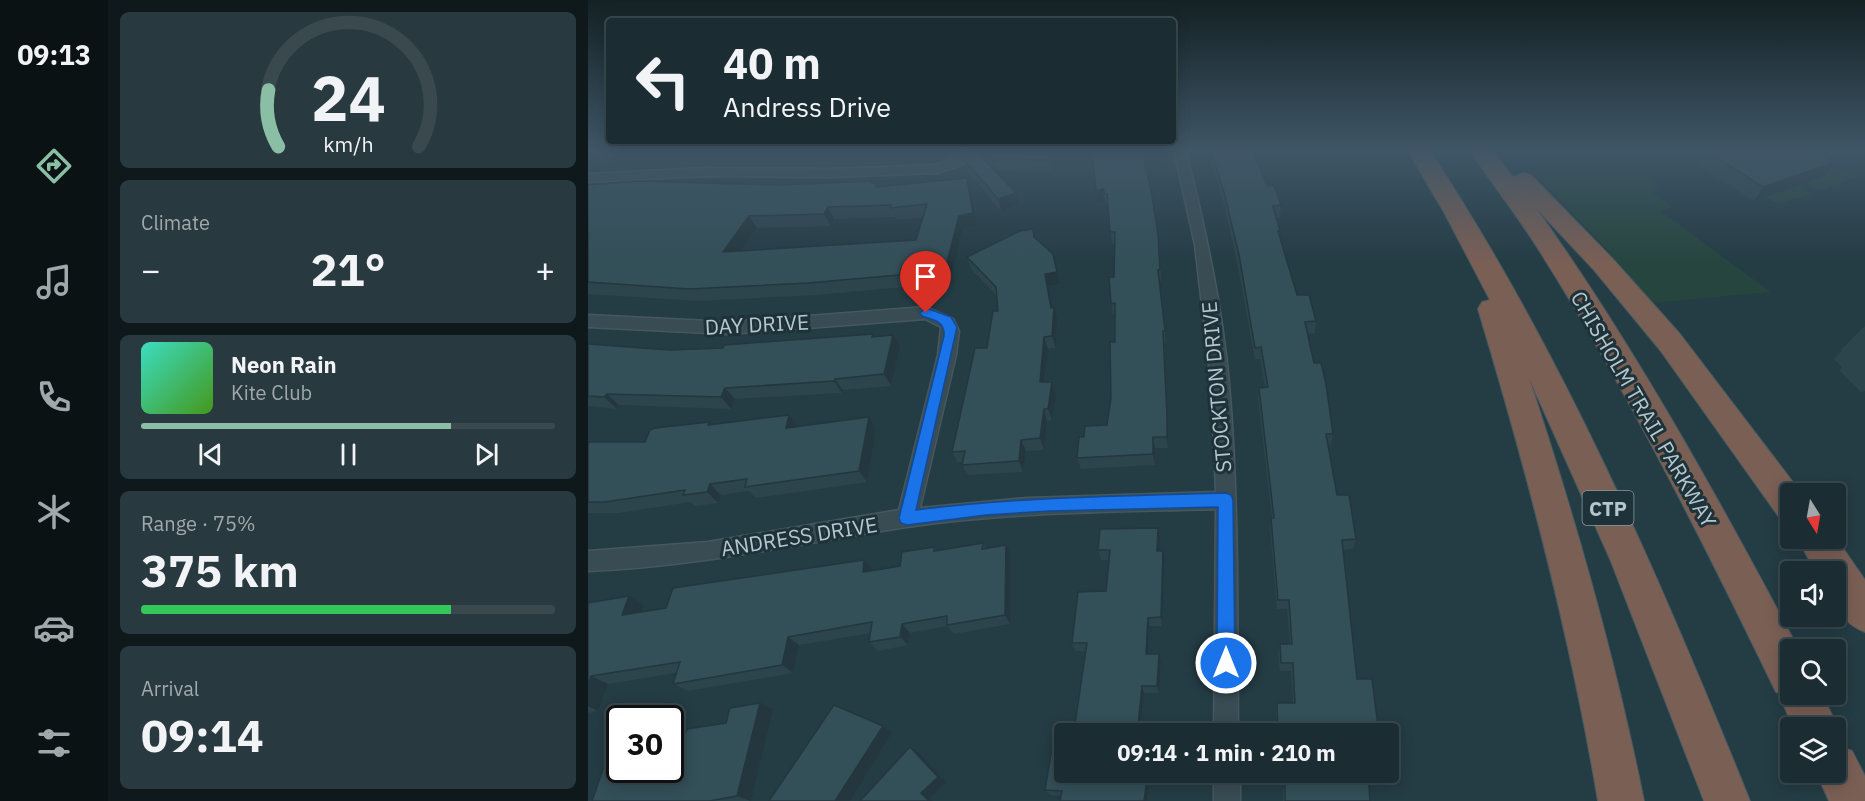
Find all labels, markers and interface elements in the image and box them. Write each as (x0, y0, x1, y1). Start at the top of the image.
text: 40 m (723, 36, 821, 91)
text: 09:13 (17, 37, 91, 72)
icon: left (624, 42, 702, 120)
text: 24 (311, 57, 385, 138)
text: Andress Drive (723, 89, 891, 124)
text: km/h (323, 130, 373, 158)
icon: directions (33, 145, 75, 187)
text: Climate (141, 209, 210, 236)
text: 21° (310, 240, 386, 298)
text: − (141, 248, 161, 291)
text: + (535, 248, 555, 291)
pin (900, 251, 951, 313)
icon: arrive (909, 260, 942, 293)
icon: music (33, 261, 75, 303)
street label: CHISHOLM TRAIL PARKWAY (1565, 286, 1724, 533)
street label: STOCKTON DRIVE (1195, 300, 1237, 474)
street label: DAY DRIVE (704, 307, 810, 341)
text: Neon Rain (231, 350, 337, 379)
icon: phone (33, 376, 75, 418)
text: Kite Club (231, 379, 312, 406)
icon: previous (194, 438, 227, 471)
icon: pause (332, 438, 365, 471)
icon: next (470, 438, 503, 471)
north arrow (1780, 483, 1846, 549)
map controls (1780, 483, 1846, 783)
icon: climate (33, 491, 75, 533)
road number: CTP (1582, 491, 1634, 525)
text: Range · 75% (141, 510, 256, 537)
street label: ANDRESS DRIVE (719, 510, 879, 562)
text: 375 km (141, 541, 299, 599)
button: sound (1780, 561, 1846, 627)
icon: car (33, 607, 75, 649)
position arrow (1194, 631, 1258, 695)
button: search (1780, 639, 1846, 705)
text: Arrival (141, 675, 199, 702)
speed limit sign: 30 (606, 705, 684, 783)
text: 09:14 (141, 706, 264, 764)
button: layers (1780, 717, 1846, 783)
icon: filters (33, 722, 75, 764)
text: 09:14 · 1 min · 210 m (1117, 738, 1336, 767)

